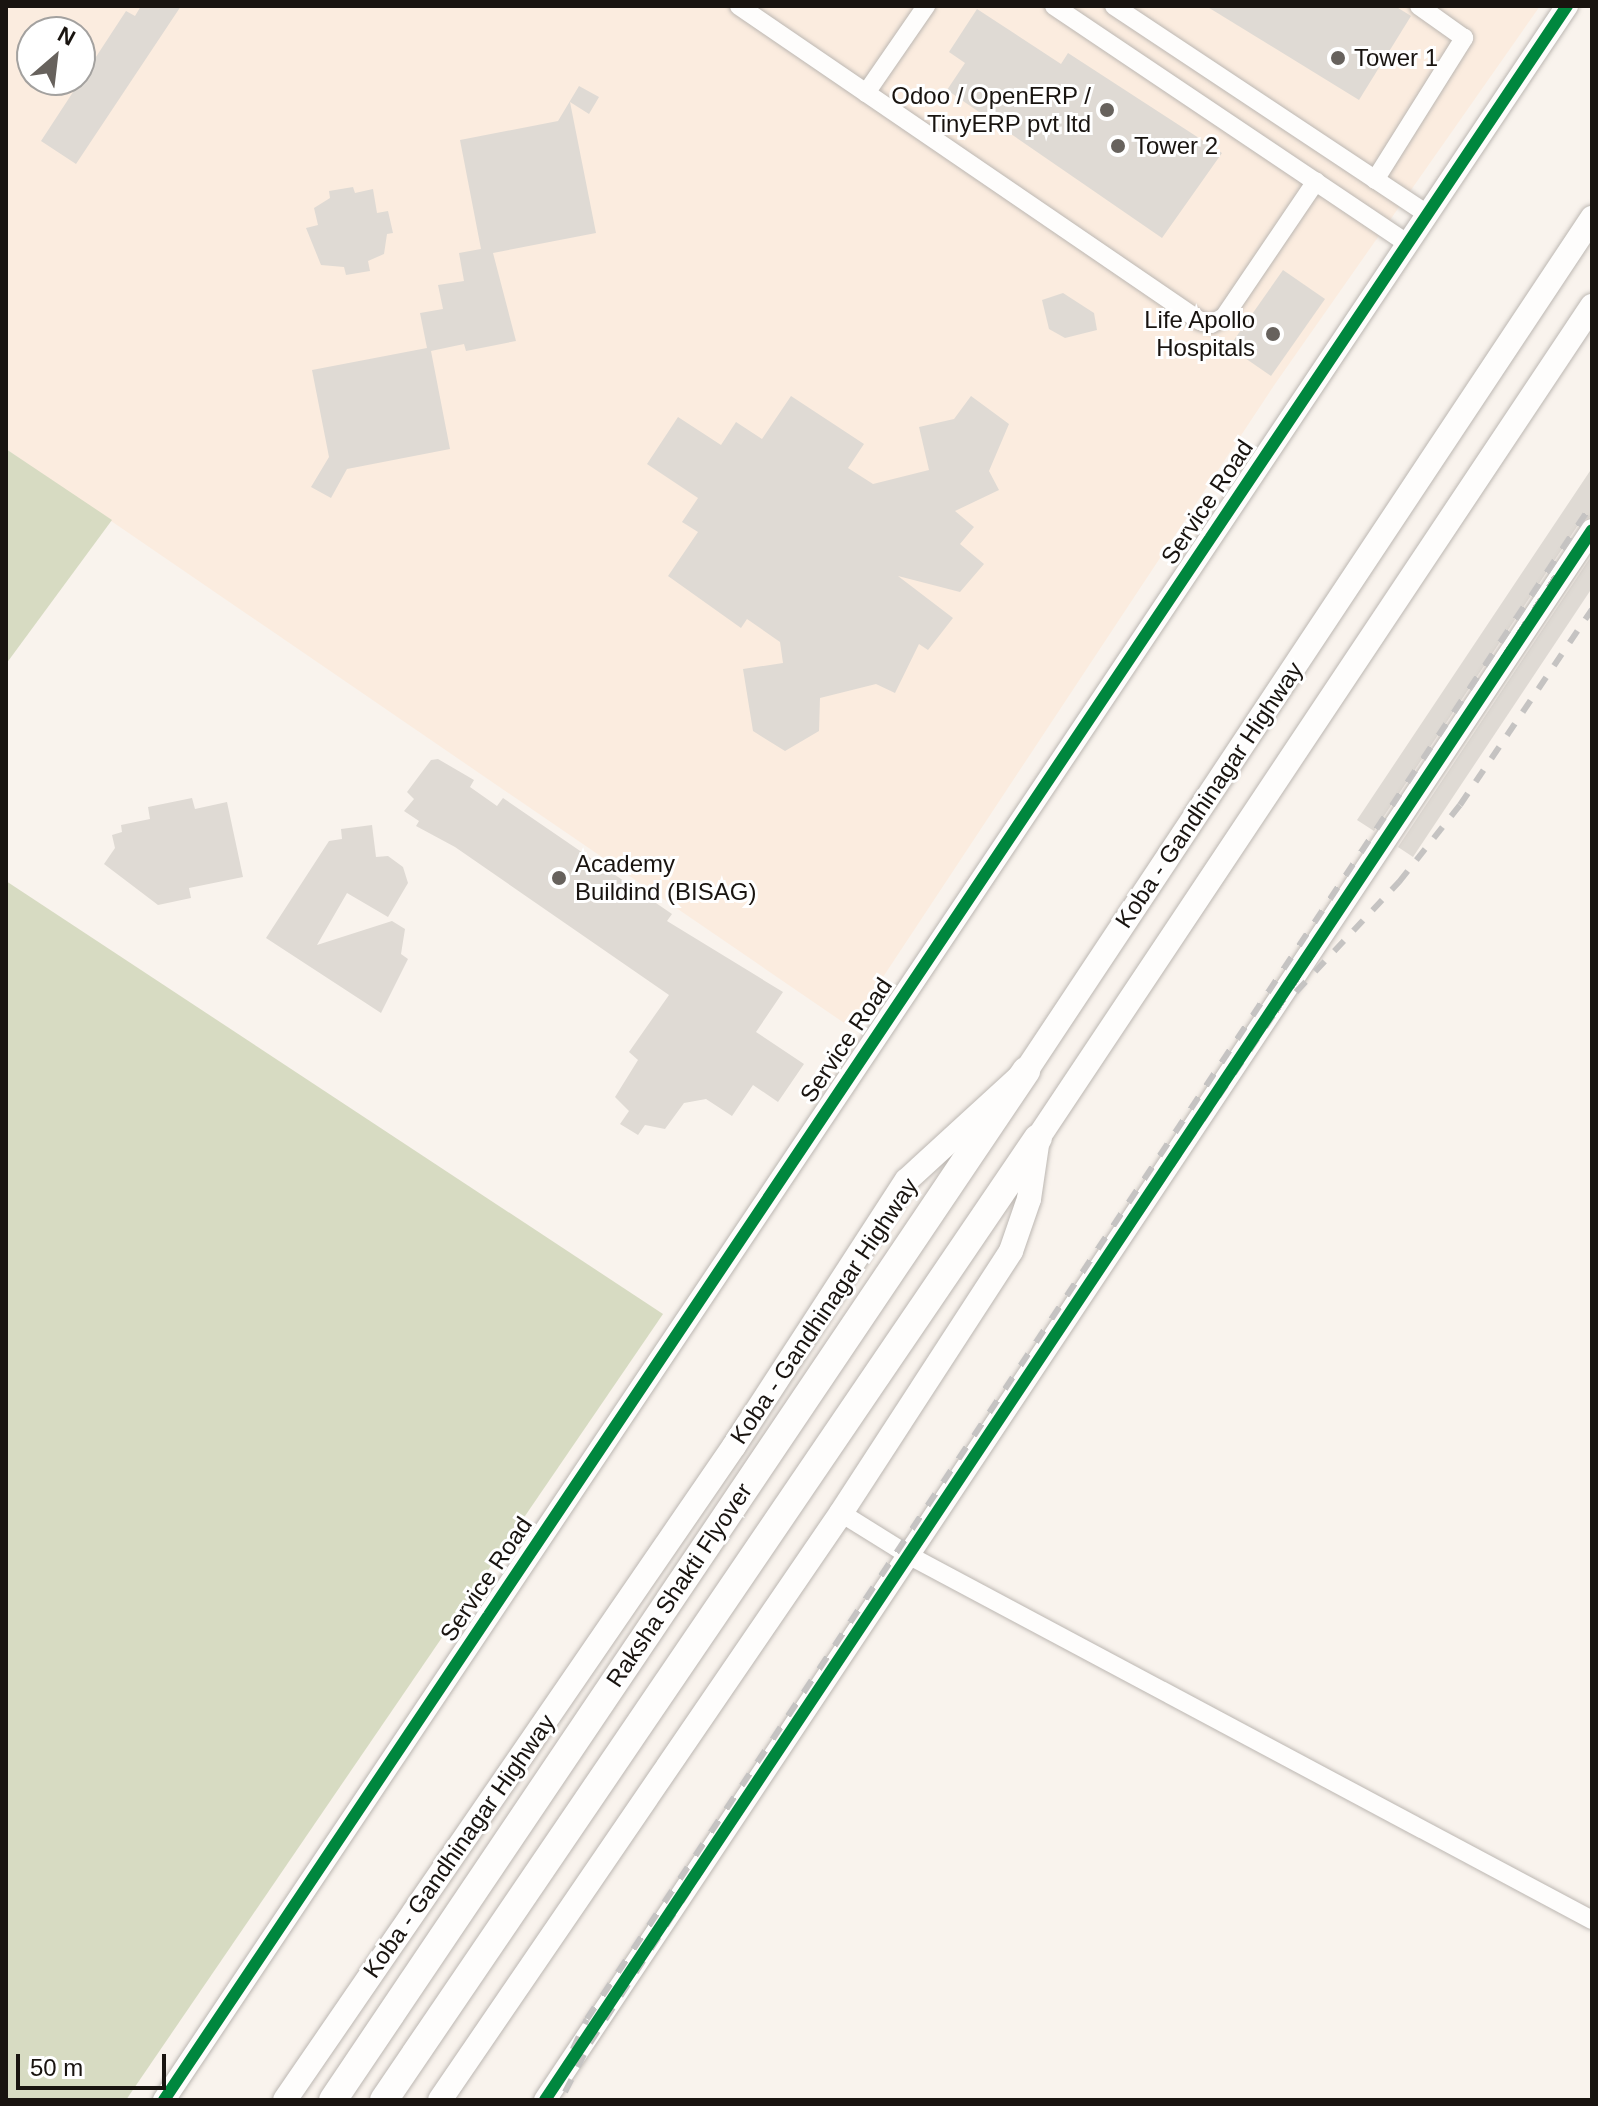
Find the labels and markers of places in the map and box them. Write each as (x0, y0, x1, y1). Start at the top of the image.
place label: Tower 1 (1354, 44, 1438, 72)
marker: Tower 1 (1329, 49, 1347, 67)
place label: Odoo / OpenERP / TinyERP pvt ltd (891, 82, 1091, 138)
marker: Odoo / OpenERP / TinyERP pvt ltd (1098, 101, 1116, 119)
place label: Tower 2 (1134, 132, 1218, 160)
marker: Tower 2 (1109, 137, 1127, 155)
place label: Life Apollo Hospitals (1143, 306, 1255, 362)
marker: Life Apollo Hospitals (1262, 323, 1284, 345)
place label: Academy Buildind (BISAG) (575, 850, 756, 906)
marker: Academy Buildind (BISAG) (550, 869, 568, 887)

